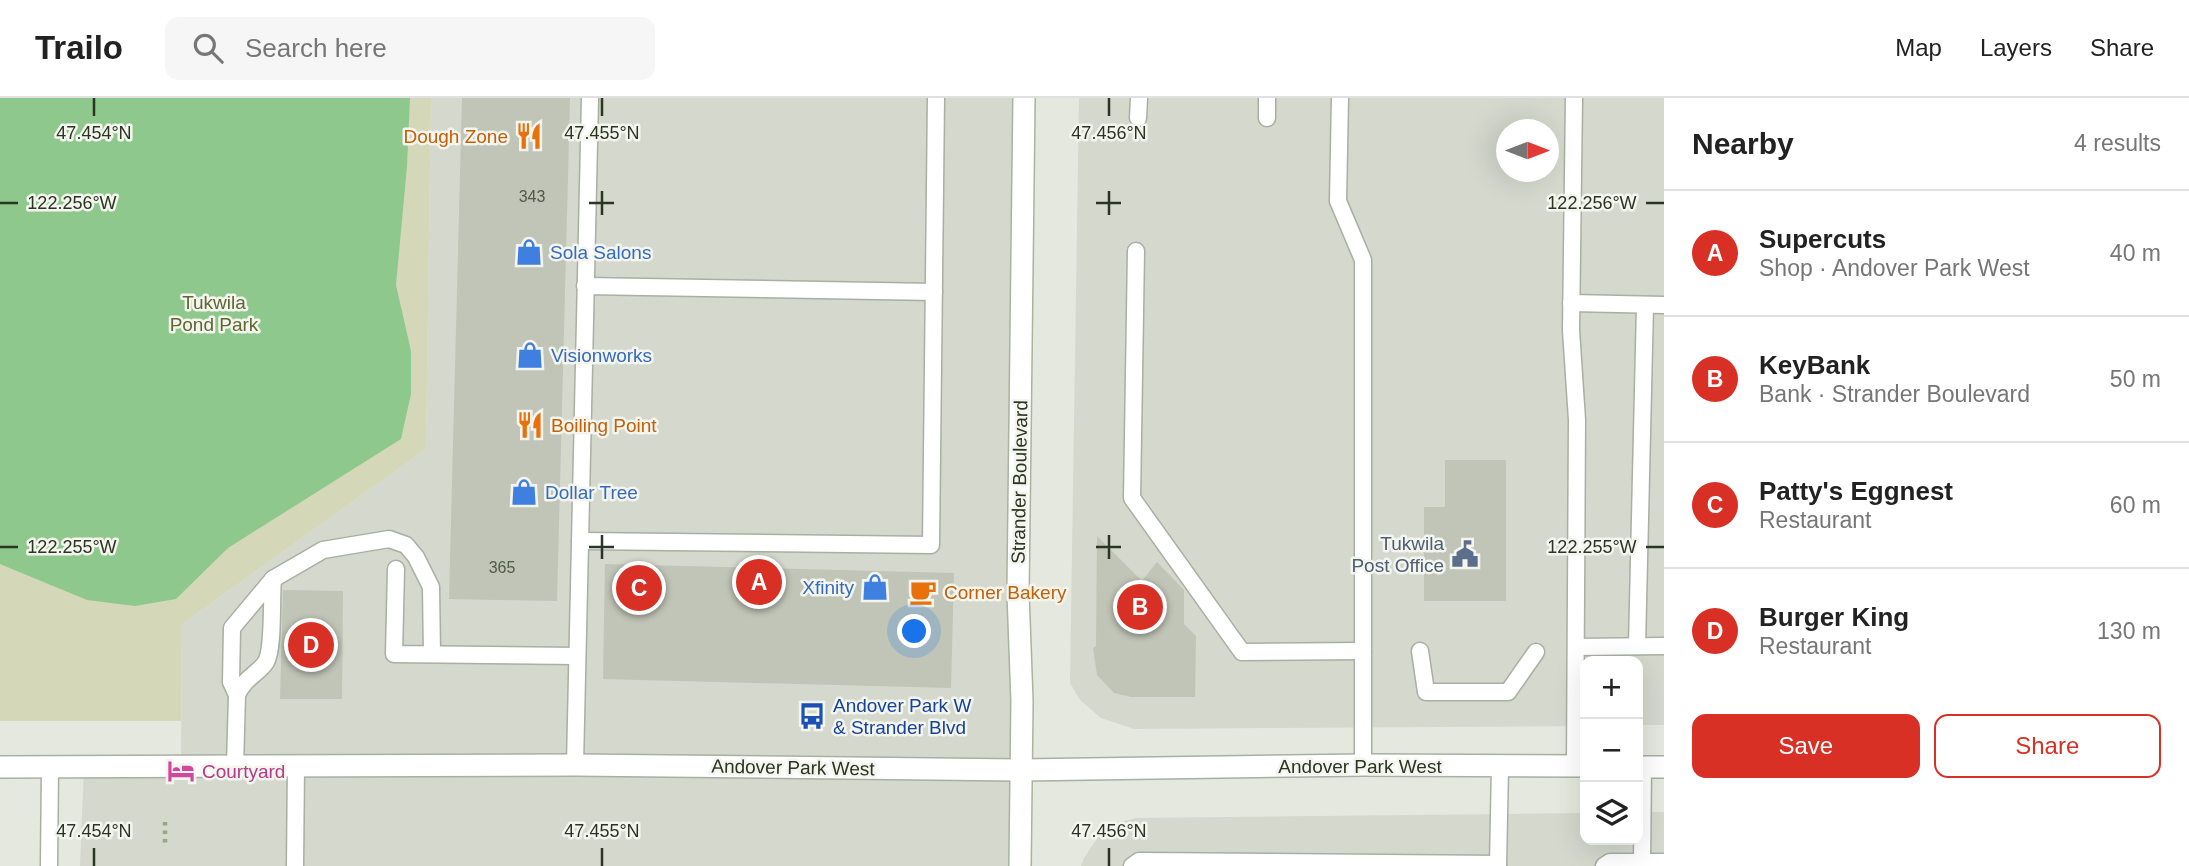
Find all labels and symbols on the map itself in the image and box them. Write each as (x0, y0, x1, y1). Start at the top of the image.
north arrow (1496, 119, 1559, 182)
restaurant icon: Dough Zone (514, 121, 544, 151)
text: 47.454°N (56, 123, 132, 143)
text: 47.455°N (564, 123, 640, 143)
text: 47.456°N (1071, 123, 1147, 143)
place label: Dough Zone (403, 126, 508, 147)
house number: 343 (519, 188, 545, 205)
text: 122.256°W (27, 193, 117, 213)
text: 122.256°W (1547, 193, 1637, 213)
shop icon: Sola Salons (514, 237, 544, 267)
place label: Sola Salons (550, 242, 651, 263)
park label: Tukwila Pond Park (170, 292, 259, 335)
shop icon: Visionworks (515, 340, 545, 370)
place label: Visionworks (551, 345, 652, 366)
street label: Strander Boulevard (1008, 400, 1031, 564)
restaurant icon: Boiling Point (515, 410, 545, 440)
place label: Boiling Point (551, 415, 657, 436)
shop icon: Dollar Tree (509, 477, 539, 507)
place label: Dollar Tree (545, 482, 638, 503)
place label: Tukwila Post Office (1351, 533, 1444, 576)
text: 122.255°W (27, 537, 117, 557)
text: 122.255°W (1547, 537, 1637, 557)
public building icon: Tukwila Post Office (1450, 539, 1480, 569)
pin: A (736, 556, 782, 608)
house number: 365 (489, 559, 515, 576)
pin: C (616, 562, 662, 614)
shop icon: Xfinity (860, 572, 890, 602)
place label: Xfinity (802, 577, 854, 598)
cafe icon: Corner Bakery (908, 577, 938, 607)
pin: B (1117, 581, 1163, 633)
place label: Corner Bakery (944, 582, 1067, 603)
your location (897, 614, 931, 648)
pin: D (288, 619, 334, 671)
place label: Andover Park W & Strander Blvd (833, 695, 971, 738)
bus stop icon: Andover Park W & Strander Blvd (797, 701, 827, 731)
hotel icon: Courtyard (166, 756, 196, 786)
street label: Andover Park West (711, 756, 876, 779)
street label: Andover Park West (1278, 756, 1442, 777)
place label: Courtyard (202, 761, 285, 782)
text: 47.454°N (56, 821, 132, 841)
text: 47.455°N (564, 821, 640, 841)
text: 47.456°N (1071, 821, 1147, 841)

